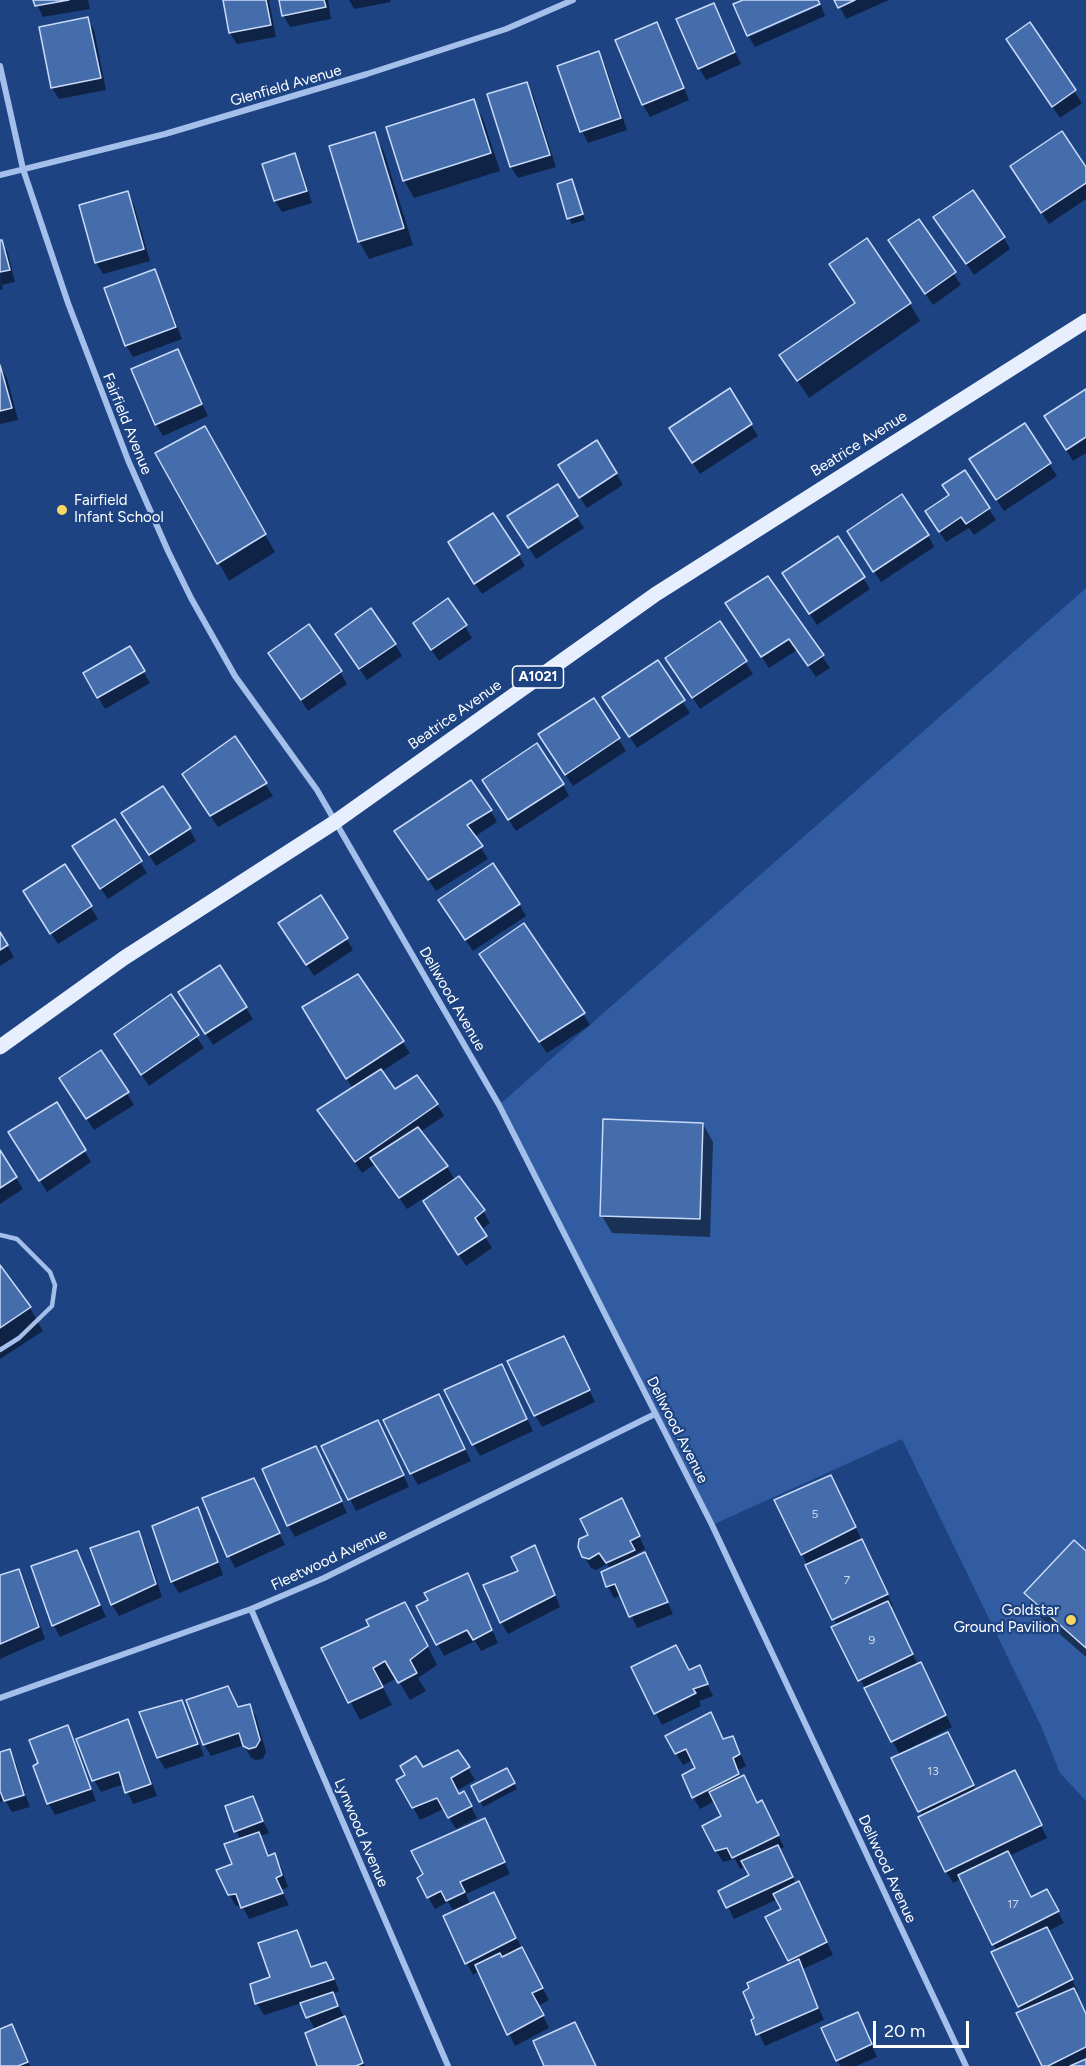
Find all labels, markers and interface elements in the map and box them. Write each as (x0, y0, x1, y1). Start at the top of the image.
street label: Glenfield Avenue (228, 62, 344, 110)
street label: Fairfield Avenue (98, 371, 156, 477)
street label: Beatrice Avenue (808, 407, 910, 481)
place label: Fairfield Infant School (74, 492, 164, 527)
marker: Fairfield Infant School (55, 503, 69, 517)
road number: A1021 (512, 666, 564, 688)
street label: Beatrice Avenue (405, 676, 505, 754)
street label: Dellwood Avenue (415, 944, 489, 1054)
street label: Dellwood Avenue (642, 1374, 712, 1486)
house number: 5 (812, 1507, 818, 1521)
street label: Fleetwood Avenue (268, 1525, 390, 1595)
house number: 7 (844, 1573, 850, 1587)
place label: Goldstar Ground Pavilion (953, 1602, 1059, 1637)
marker: Goldstar Ground Pavilion (1064, 1613, 1078, 1627)
house number: 9 (869, 1633, 875, 1647)
house number: 13 (927, 1764, 939, 1778)
street label: Lynwood Avenue (330, 1776, 392, 1890)
street label: Dellwood Avenue (854, 1812, 920, 1926)
house number: 17 (1007, 1897, 1019, 1911)
scale bar (876, 2009, 972, 2047)
text: 20 m (884, 2020, 925, 2042)

